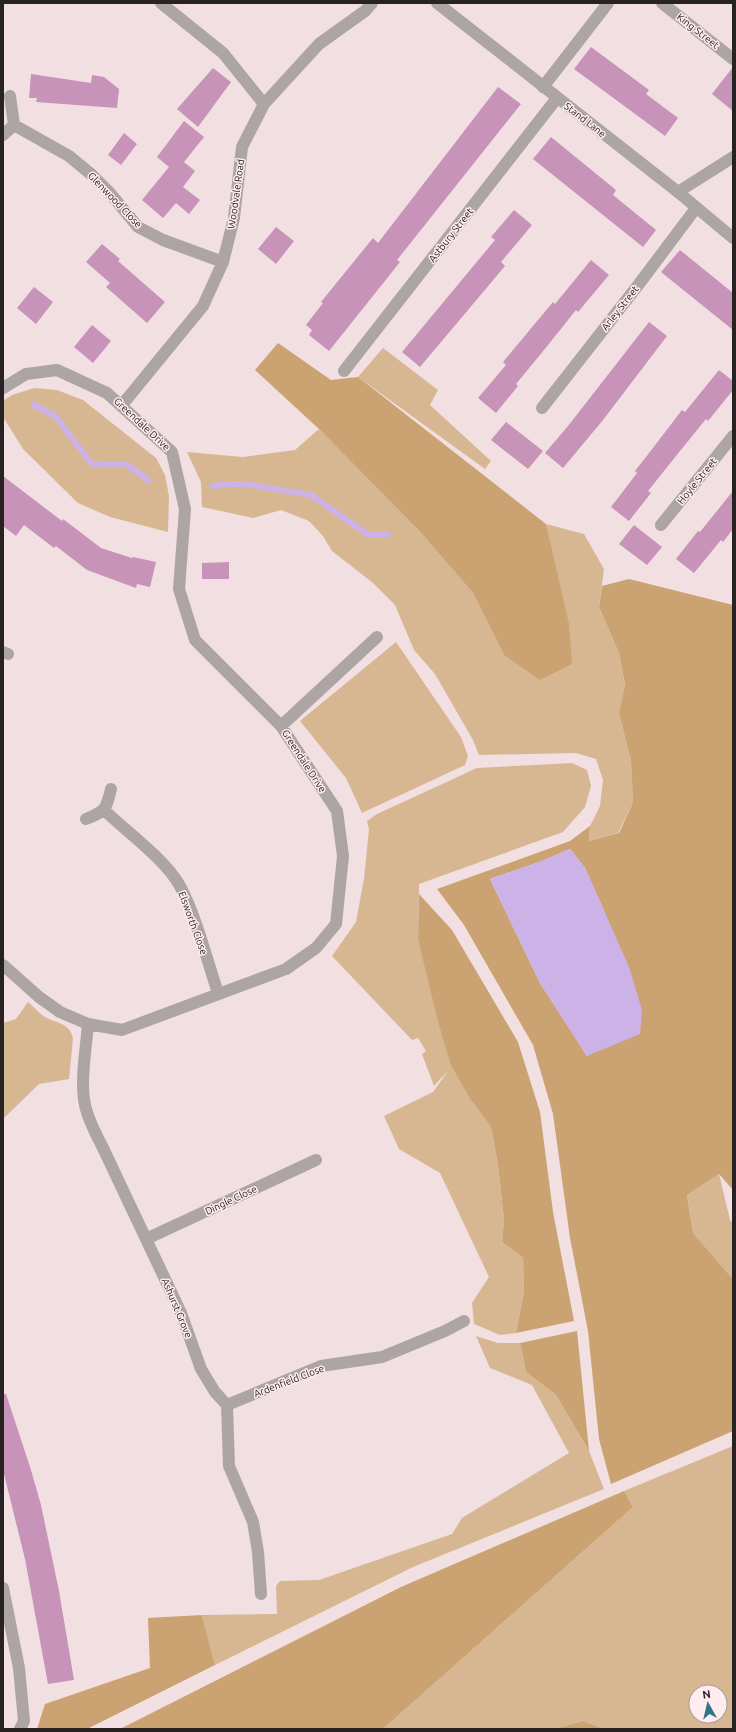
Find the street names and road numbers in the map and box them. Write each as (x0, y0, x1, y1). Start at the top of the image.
street label: King Street (675, 11, 721, 51)
street label: Stand Lane (562, 100, 608, 140)
street label: Woodvale Road (226, 158, 246, 229)
street label: Glenwood Close (86, 170, 144, 230)
street label: Astbury Street (427, 206, 476, 264)
street label: Arley Street (599, 283, 641, 332)
street label: Greendale Drive (112, 395, 172, 453)
street label: Hoyle Street (675, 456, 719, 506)
street label: Greendale Drive (280, 728, 328, 794)
street label: Elsworth Close (176, 890, 210, 956)
street label: Dingle Close (203, 1183, 259, 1217)
street label: Ashurst Grove (160, 1277, 194, 1339)
street label: Ardenfield Close (252, 1363, 326, 1399)

